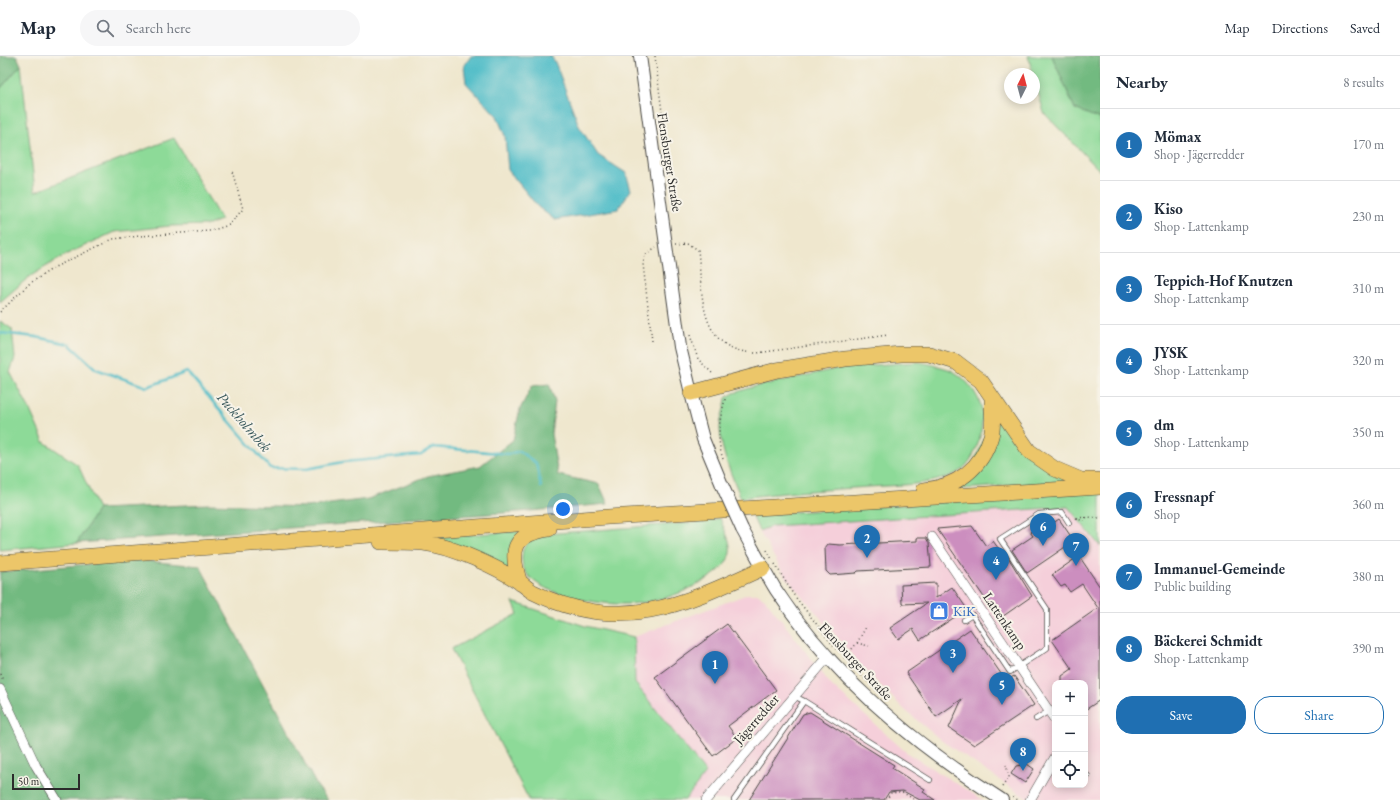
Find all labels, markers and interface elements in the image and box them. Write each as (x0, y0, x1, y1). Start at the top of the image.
search box (80, 10, 360, 46)
text: Map (20, 15, 56, 40)
icon: search (94, 17, 116, 39)
text: Search here (126, 18, 191, 37)
text: Map (1224, 19, 1250, 37)
text: Directions (1272, 19, 1328, 37)
text: Saved (1350, 19, 1380, 37)
north arrow (1004, 68, 1040, 104)
text: Nearby (1116, 71, 1168, 93)
text: 8 results (1343, 74, 1384, 91)
street label: Flensburger Straße (653, 111, 687, 213)
text: Mömax (1154, 127, 1201, 146)
text: 1 (1126, 136, 1132, 153)
text: 170 m (1353, 136, 1384, 153)
text: Shop · Jägerredder (1154, 146, 1244, 163)
text: Kiso (1154, 199, 1183, 218)
text: 2 (1126, 208, 1132, 225)
text: 230 m (1353, 208, 1384, 225)
text: Shop · Lattenkamp (1154, 218, 1249, 235)
text: Teppich-Hof Knutzen (1154, 271, 1293, 290)
text: 3 (1126, 280, 1132, 297)
text: 310 m (1353, 280, 1384, 297)
text: Shop · Lattenkamp (1154, 290, 1249, 307)
text: JYSK (1154, 343, 1188, 362)
text: 4 (1126, 352, 1132, 369)
text: 320 m (1353, 352, 1384, 369)
text: Shop · Lattenkamp (1154, 362, 1249, 379)
water label: Puckholmbek (213, 388, 276, 456)
text: dm (1154, 415, 1174, 434)
text: 5 (1126, 424, 1132, 441)
text: 350 m (1353, 424, 1384, 441)
text: Shop · Lattenkamp (1154, 434, 1249, 451)
text: Fressnapf (1154, 487, 1214, 506)
text: 6 (1126, 496, 1132, 513)
text: 360 m (1353, 496, 1384, 513)
your location (553, 499, 573, 519)
text: Shop (1154, 506, 1180, 523)
pin: 6 (1030, 513, 1056, 546)
pin: 2 (854, 525, 880, 558)
pin: 7 (1063, 533, 1089, 566)
pin: 4 (983, 547, 1009, 580)
text: Immanuel-Gemeinde (1154, 559, 1285, 578)
text: 7 (1126, 568, 1132, 585)
text: 380 m (1353, 568, 1384, 585)
text: Public building (1154, 578, 1231, 595)
street label: Lattenkamp (979, 589, 1031, 653)
shop icon: KiK (928, 600, 950, 622)
place label: KiK (953, 602, 976, 620)
street label: Flensburger Straße (815, 618, 897, 704)
text: Bäckerei Schmidt (1154, 631, 1263, 650)
pin: 3 (940, 640, 966, 673)
text: 8 (1126, 640, 1132, 657)
text: 390 m (1353, 640, 1384, 657)
text: Shop · Lattenkamp (1154, 650, 1249, 667)
pin: 1 (702, 651, 728, 684)
pin: 5 (989, 672, 1015, 705)
map controls (1052, 680, 1088, 788)
button: + (1052, 680, 1088, 716)
street label: Jägerredder (729, 690, 783, 749)
button: Save (1116, 696, 1246, 734)
button: Share (1254, 696, 1384, 734)
button: − (1052, 716, 1088, 752)
pin: 8 (1010, 738, 1036, 771)
button: locate (1052, 752, 1088, 788)
scale bar (12, 772, 80, 791)
text: 50 m (18, 774, 39, 788)

